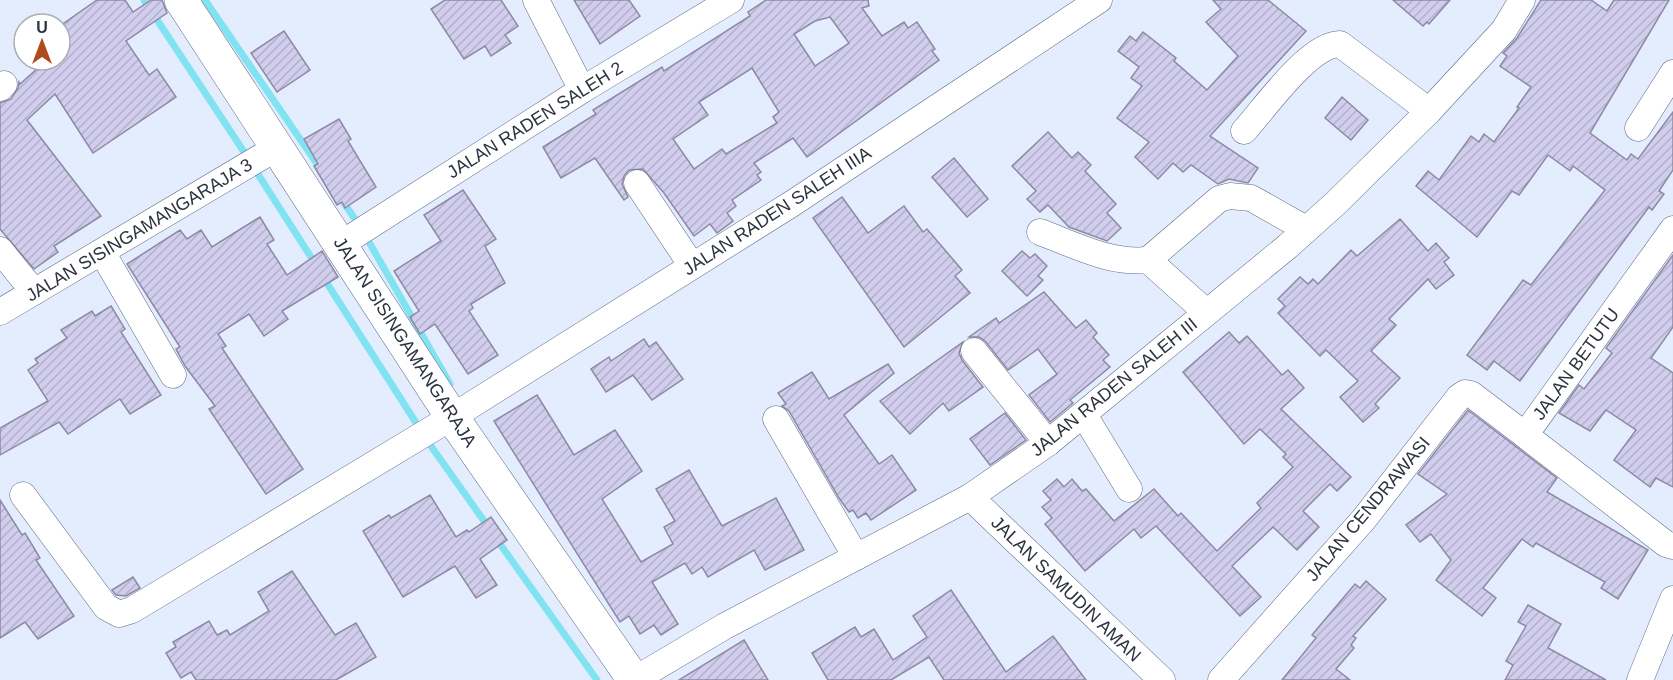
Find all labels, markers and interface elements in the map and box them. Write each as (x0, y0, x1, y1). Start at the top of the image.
north arrow (12, 12, 72, 72)
text: U (36, 19, 48, 36)
street label: JALAN RADEN SALEH 2 (444, 58, 626, 182)
street label: JALAN RADEN SALEH IIIA (679, 143, 875, 279)
street label: JALAN SISINGAMANGARAJA 3 (22, 154, 256, 306)
street label: JALAN SISINGAMANGARAJA (330, 233, 480, 451)
street label: JALAN BETUTU (1529, 304, 1623, 424)
street label: JALAN RADEN SALEH III (1027, 314, 1201, 460)
street label: JALAN CENDRAWASI (1302, 433, 1434, 585)
street label: JALAN SAMUDIN AMAN (987, 512, 1145, 666)

